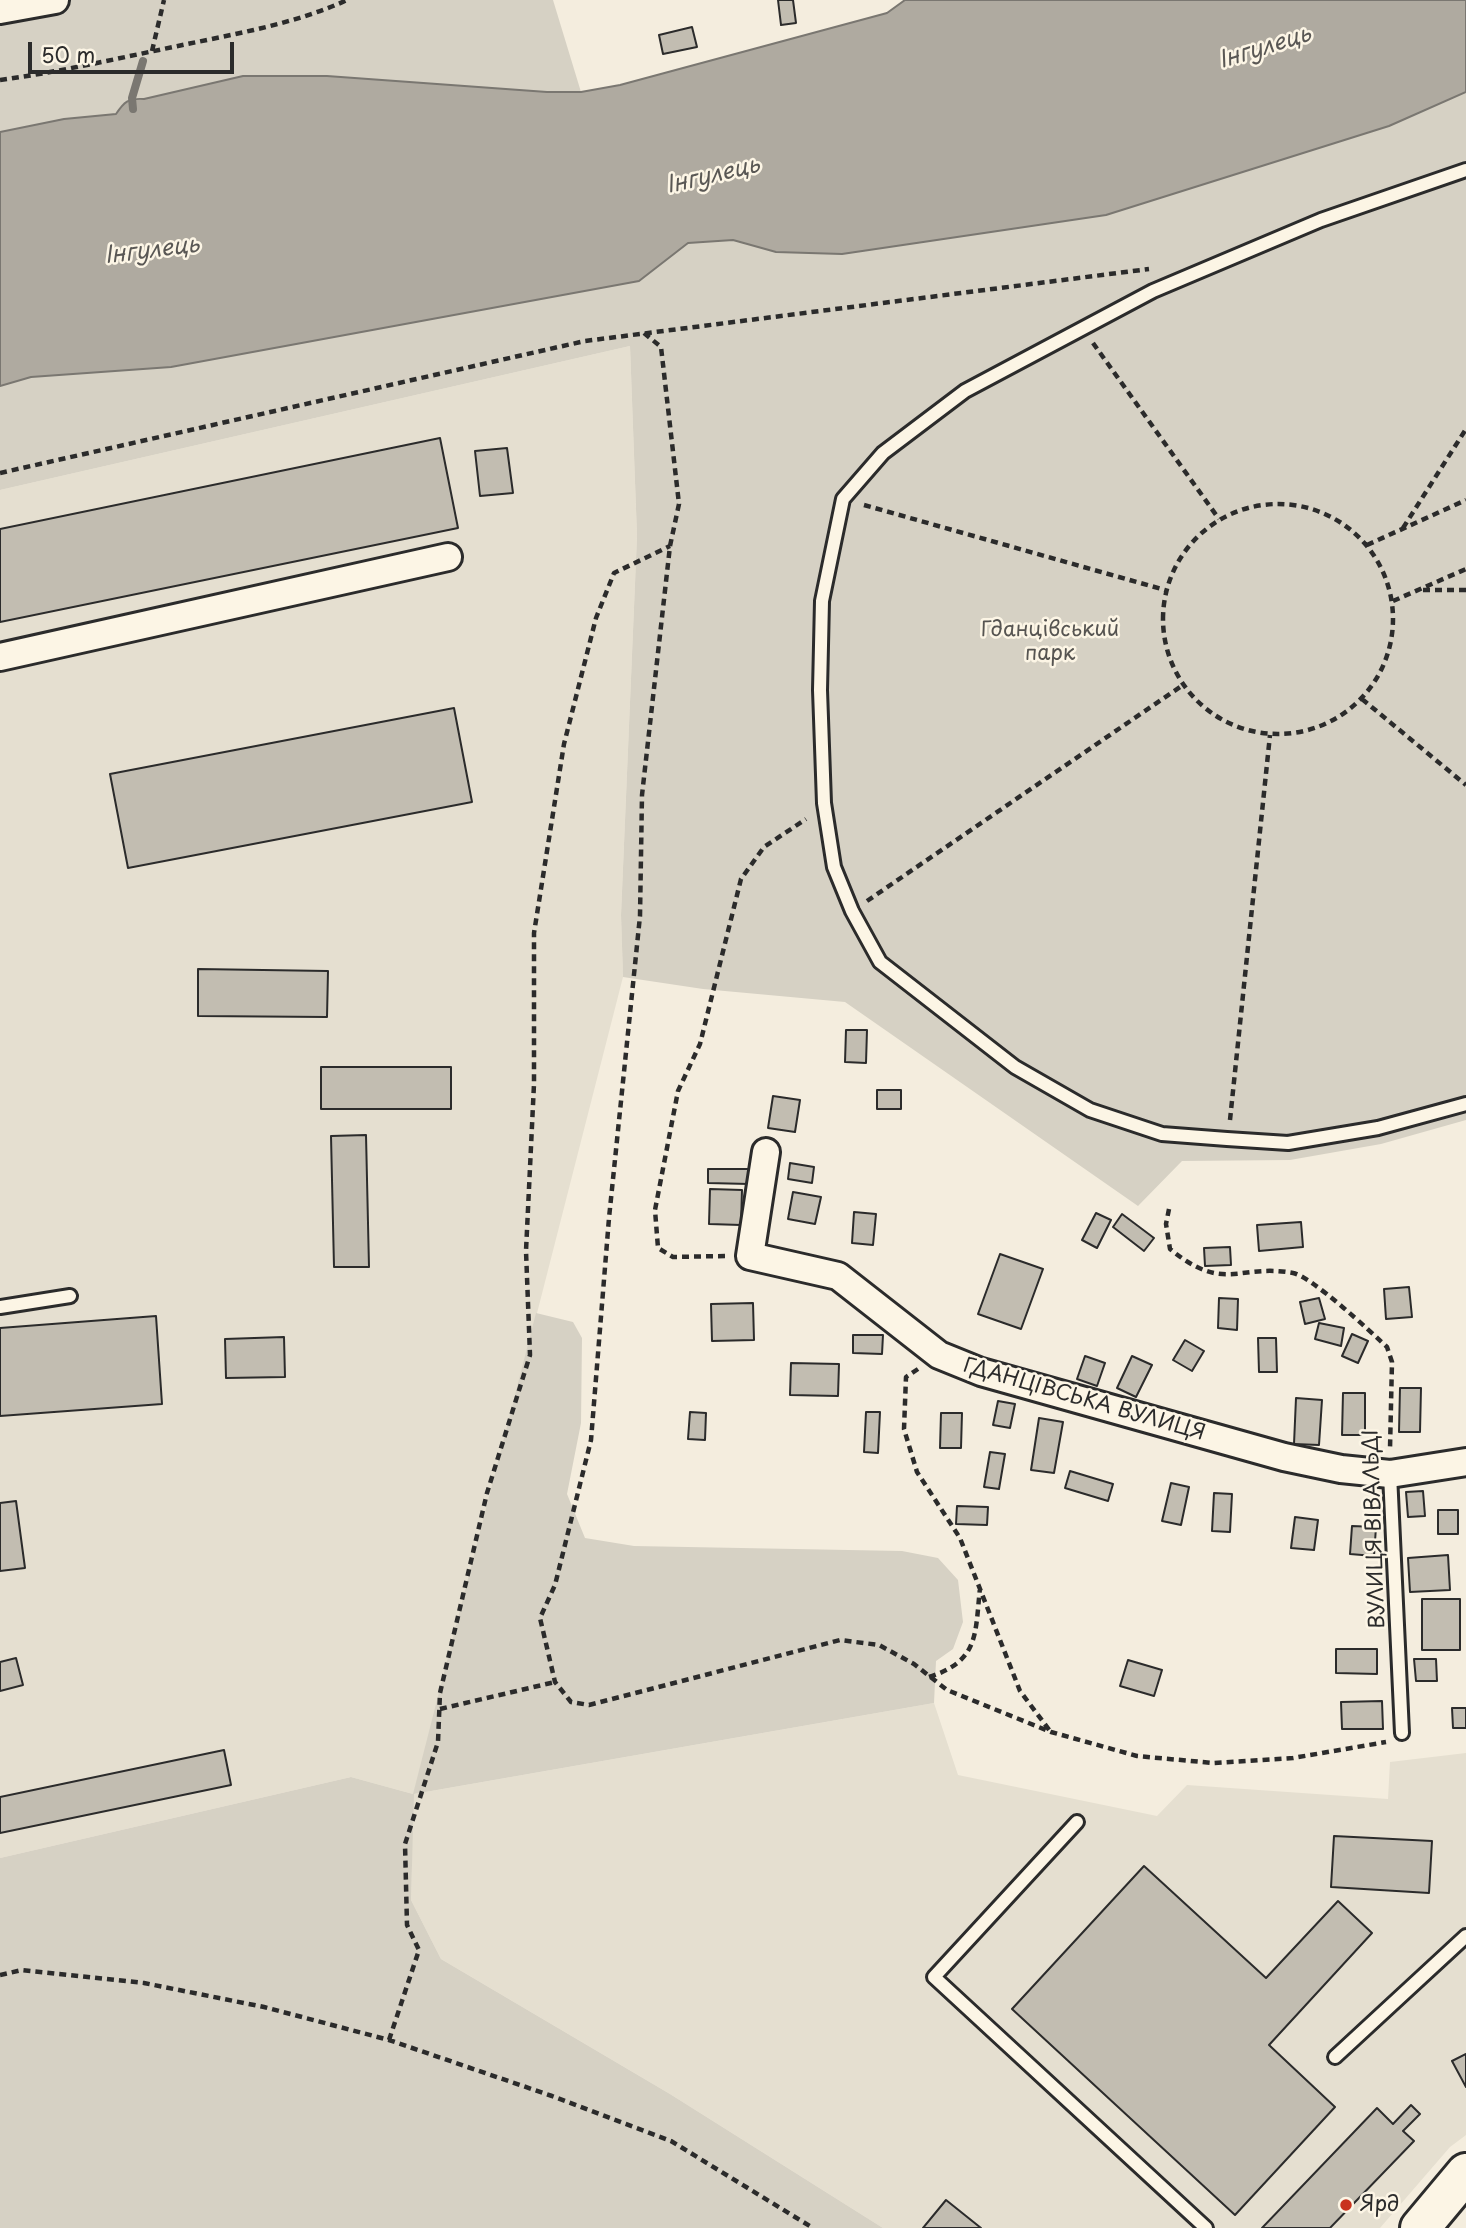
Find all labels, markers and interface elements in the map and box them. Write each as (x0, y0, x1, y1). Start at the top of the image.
water label: Інгулець (1216, 21, 1314, 75)
scale bar (32, 28, 238, 72)
text: 50 m (41, 38, 95, 70)
water label: Інгулець (664, 152, 762, 200)
water label: Інгулець (103, 232, 201, 270)
park label: Гданцівський парк (981, 617, 1119, 667)
street label: ГДАНЦІВСЬКА ВУЛИЦЯ (960, 1353, 1208, 1447)
street label: ВУЛИЦЯ ВІВАЛЬДІ (1359, 1429, 1391, 1629)
place label: Ярд (1360, 2192, 1399, 2218)
marker: Ярд (1338, 2197, 1354, 2213)

